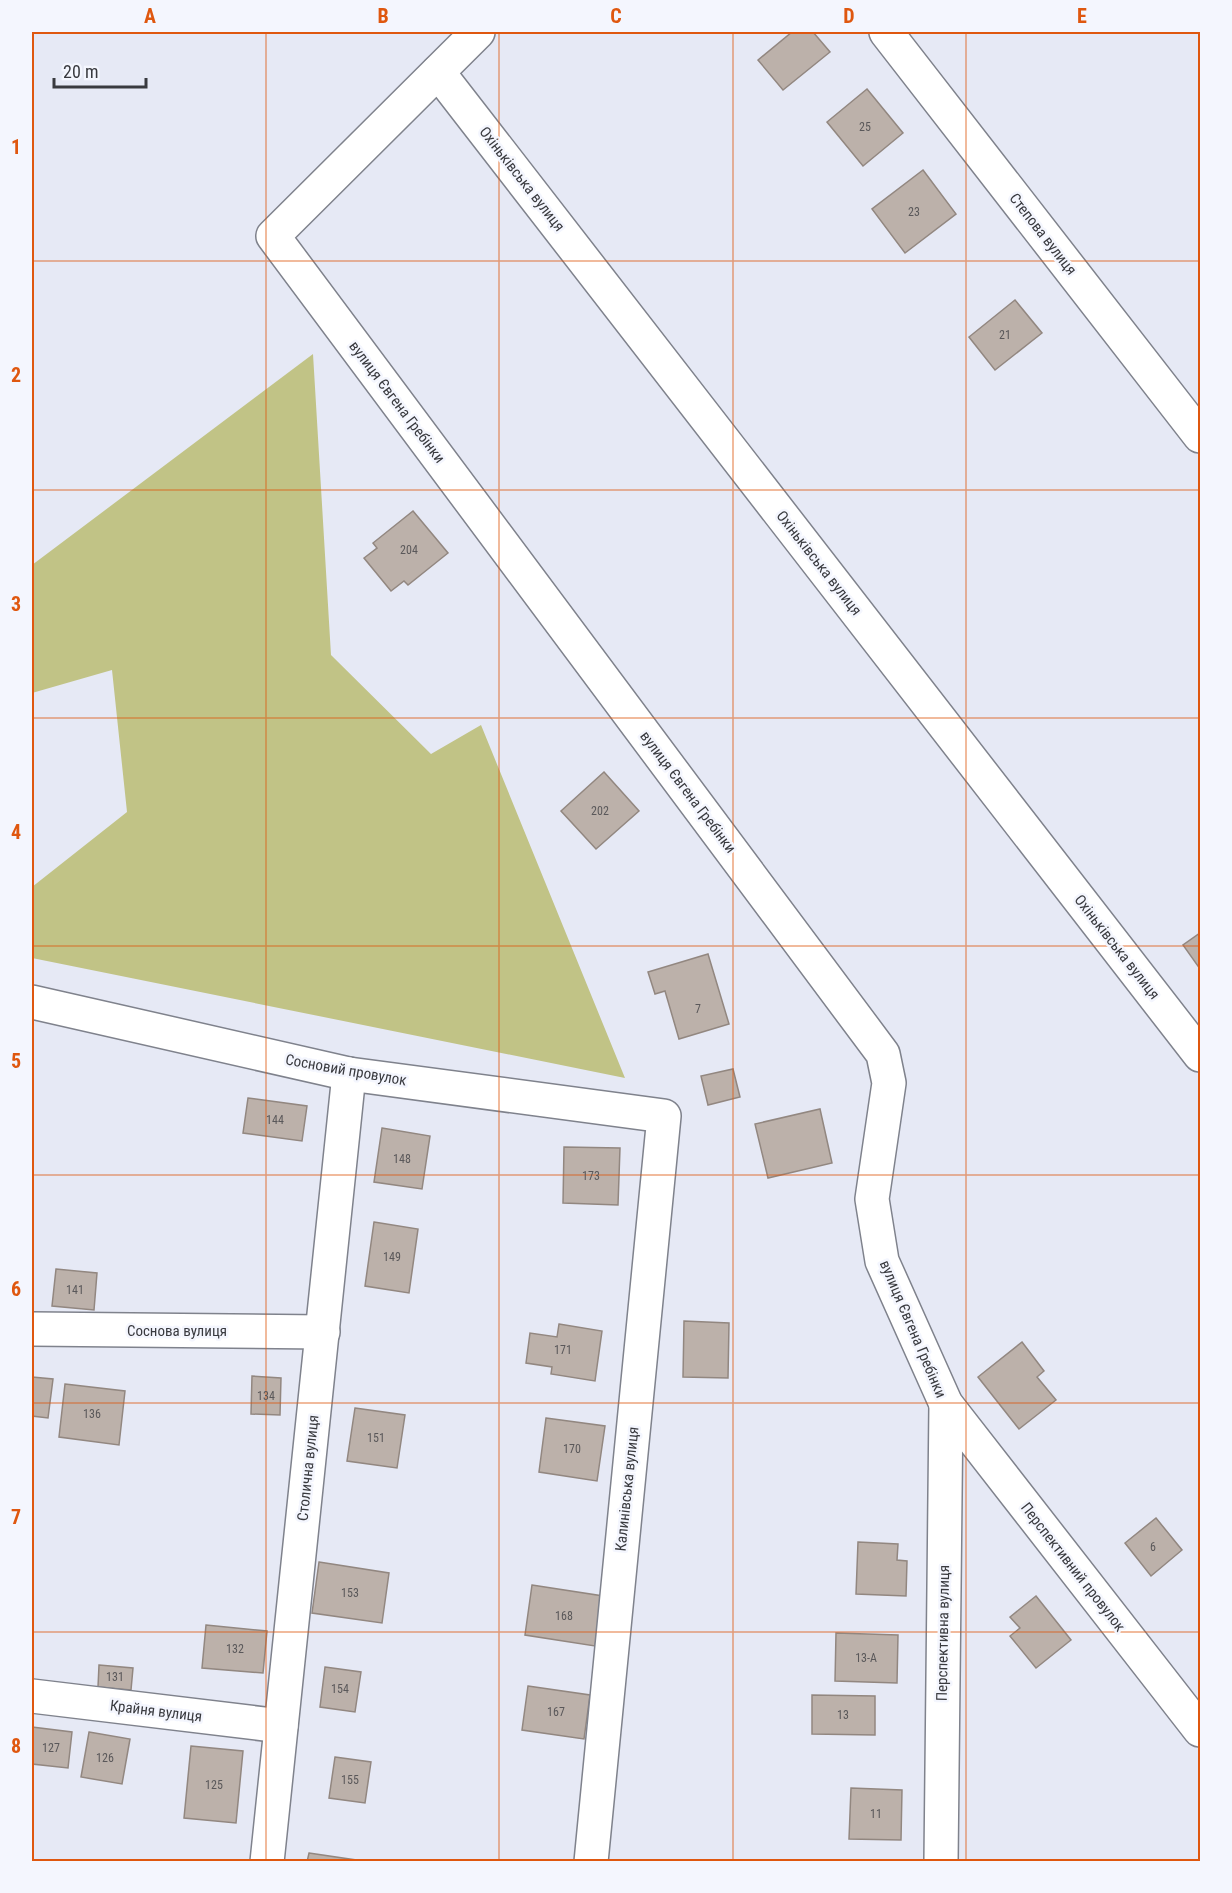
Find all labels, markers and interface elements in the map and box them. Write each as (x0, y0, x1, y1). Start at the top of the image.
text: A (144, 4, 156, 28)
text: B (377, 4, 389, 28)
text: C (610, 4, 622, 28)
text: D (843, 4, 855, 28)
text: E (1077, 4, 1087, 28)
scale bar (54, 51, 146, 89)
text: 20 m (63, 61, 98, 82)
house number: 25 (859, 120, 871, 134)
street label: Охіньківська вулиця (476, 123, 568, 235)
text: 1 (11, 135, 21, 159)
street label: Степова вулиця (1006, 190, 1080, 278)
house number: 23 (908, 205, 920, 219)
house number: 21 (999, 328, 1011, 342)
street label: вулиця Євгена Гребінки (345, 338, 449, 466)
text: 2 (11, 363, 21, 387)
street label: Охіньківська вулиця (773, 507, 865, 619)
house number: 204 (400, 543, 418, 557)
text: 3 (11, 592, 21, 616)
street label: вулиця Євгена Гребінки (636, 728, 740, 856)
house number: 202 (591, 804, 609, 818)
text: 4 (11, 820, 21, 844)
street label: Охіньківська вулиця (1071, 891, 1163, 1003)
house number: 7 (695, 1002, 701, 1016)
text: 5 (11, 1049, 21, 1073)
street label: Сосновий провулок (284, 1050, 408, 1090)
house number: 144 (266, 1113, 284, 1127)
house number: 148 (393, 1152, 411, 1166)
house number: 173 (582, 1169, 600, 1183)
house number: 149 (383, 1250, 401, 1264)
street label: вулиця Євгена Гребінки (876, 1257, 950, 1401)
text: 6 (11, 1277, 21, 1301)
house number: 141 (66, 1283, 84, 1297)
street label: Соснова вулиця (127, 1322, 227, 1340)
house number: 171 (554, 1343, 572, 1357)
house number: 134 (257, 1389, 275, 1403)
house number: 136 (83, 1407, 101, 1421)
street label: Столична вулиця (293, 1414, 323, 1522)
street label: Калинівська вулиця (611, 1426, 643, 1552)
house number: 151 (367, 1431, 385, 1445)
house number: 170 (563, 1442, 581, 1456)
street label: Перспективний провулок (1017, 1499, 1129, 1635)
text: 7 (11, 1505, 21, 1529)
house number: 6 (1150, 1540, 1156, 1554)
street label: Перспективна вулиця (933, 1565, 953, 1701)
house number: 153 (341, 1586, 359, 1600)
house number: 168 (555, 1609, 573, 1623)
house number: 132 (226, 1642, 244, 1656)
house number: 13-А (855, 1651, 877, 1665)
house number: 131 (106, 1670, 124, 1684)
house number: 154 (331, 1682, 349, 1696)
street label: Крайня вулиця (109, 1696, 203, 1726)
house number: 167 (547, 1705, 565, 1719)
house number: 13 (837, 1708, 849, 1722)
text: 8 (11, 1734, 21, 1758)
house number: 127 (42, 1741, 60, 1755)
house number: 126 (96, 1751, 114, 1765)
house number: 155 (341, 1773, 359, 1787)
house number: 125 (205, 1778, 223, 1792)
house number: 11 (870, 1807, 882, 1821)

